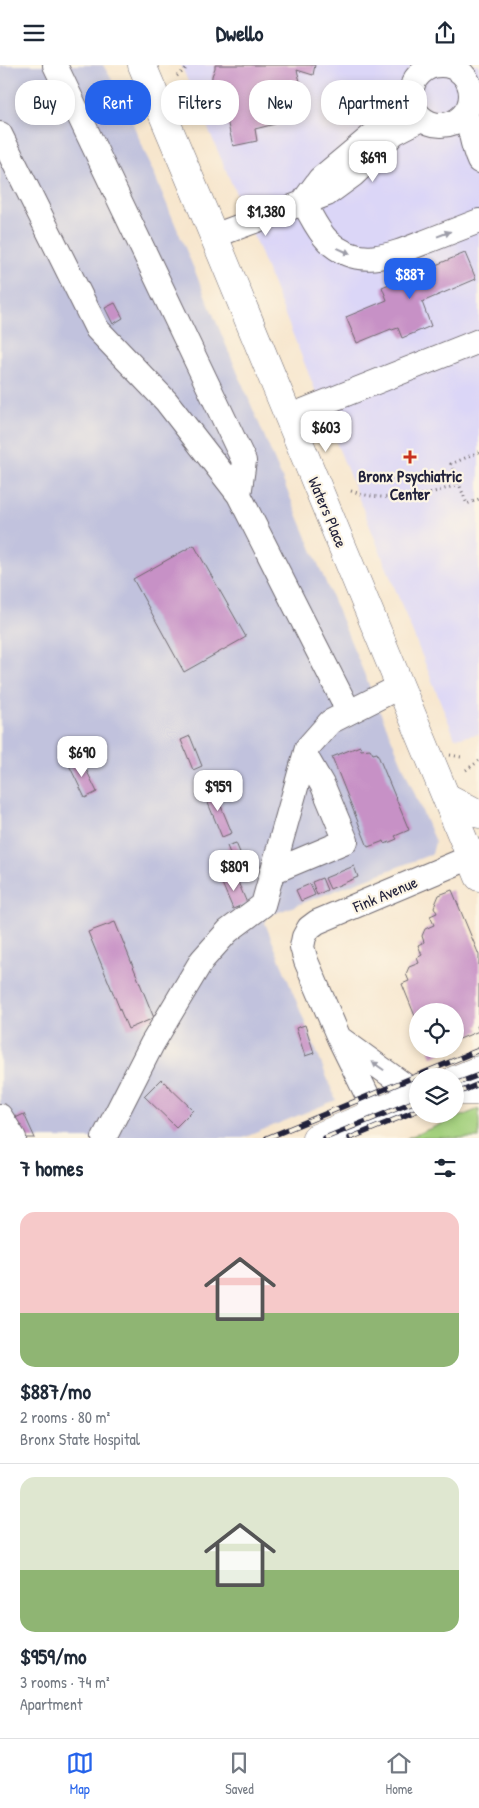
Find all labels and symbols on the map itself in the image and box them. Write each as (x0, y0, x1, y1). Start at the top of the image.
pin: $699 (343, 141, 403, 183)
pin: $1,380 (225, 195, 307, 237)
one-way arrow (437, 230, 452, 238)
one-way arrow (337, 248, 351, 256)
pin: $887 (380, 257, 440, 300)
pin: $603 (296, 411, 356, 453)
marker: Bronx Psychiatric Center (403, 450, 417, 464)
place label: Bronx Psychiatric Center (358, 465, 463, 505)
street label: Waters Place (303, 473, 353, 551)
pin: $690 (52, 735, 112, 778)
pin: $959 (188, 769, 248, 812)
pin: $809 (204, 849, 264, 892)
street label: Fink Avenue (349, 870, 421, 918)
one-way arrow (372, 1061, 385, 1071)

